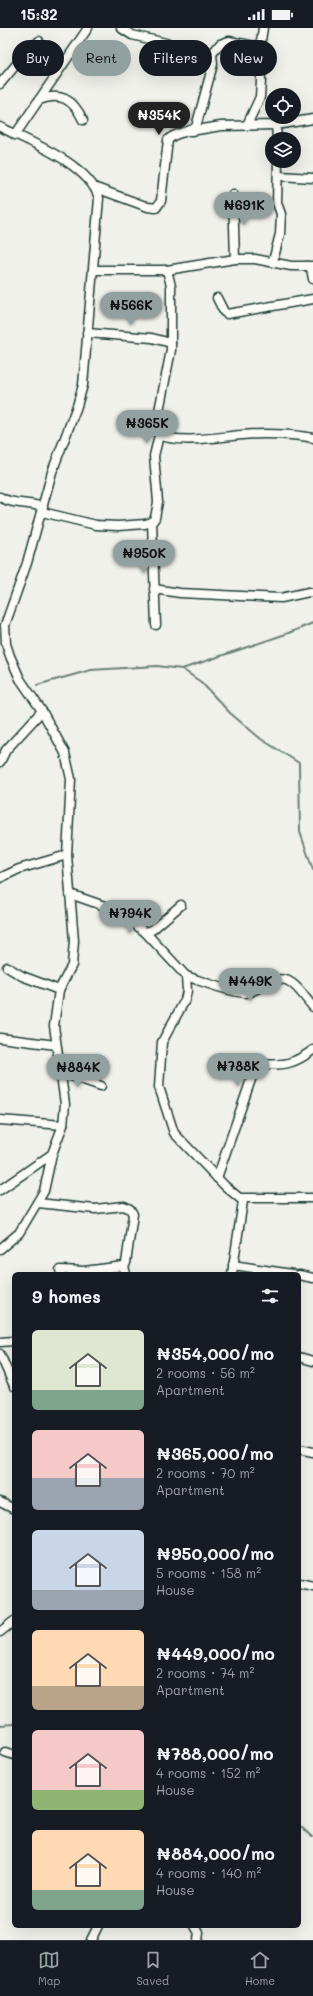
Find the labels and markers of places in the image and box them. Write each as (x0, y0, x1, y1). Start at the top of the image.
pin: ₦354K (131, 102, 187, 136)
pin: ₦691K (216, 192, 272, 226)
pin: ₦566K (103, 292, 159, 326)
pin: ₦365K (119, 410, 175, 444)
pin: ₦950K (116, 540, 172, 574)
pin: ₦794K (102, 900, 158, 934)
pin: ₦449K (222, 968, 278, 1002)
pin: ₦788K (210, 1053, 266, 1087)
pin: ₦884K (50, 1054, 106, 1088)

